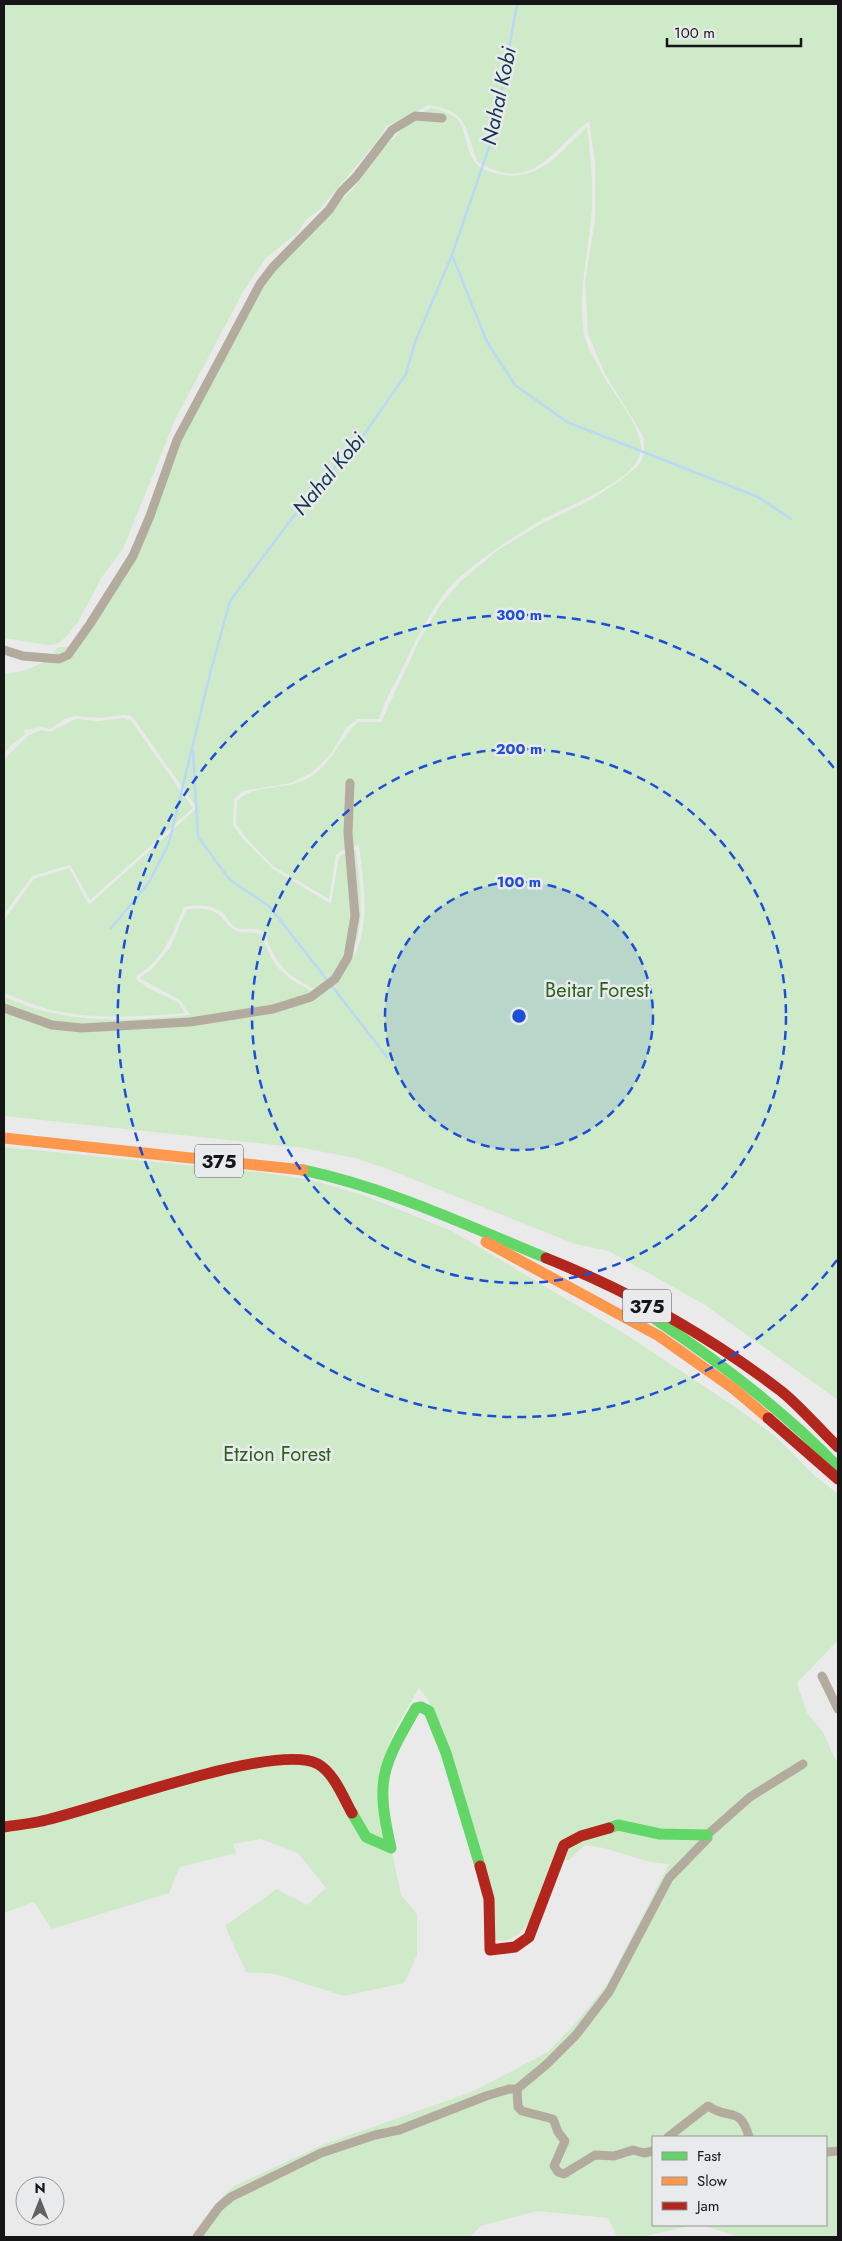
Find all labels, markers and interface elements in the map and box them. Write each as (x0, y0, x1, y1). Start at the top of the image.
scale bar (667, 15, 801, 47)
text: 100 m (674, 22, 715, 44)
water label: Nahal Kobi (474, 43, 524, 148)
water label: Nahal Kobi (285, 426, 373, 522)
text: 300 m (496, 604, 542, 626)
text: 200 m (496, 738, 542, 760)
text: 100 m (497, 871, 541, 893)
park label: Beitar Forest (545, 976, 649, 1005)
centre of rings (510, 1007, 528, 1025)
road number: 375 (195, 1144, 243, 1178)
road number: 375 (623, 1290, 671, 1322)
park label: Etzion Forest (223, 1440, 331, 1469)
legend (652, 2136, 827, 2226)
text: Fast (697, 2145, 721, 2167)
text: Slow (697, 2170, 728, 2192)
north arrow (15, 2176, 65, 2226)
text: N (34, 2178, 46, 2198)
text: Jam (695, 2195, 720, 2217)

